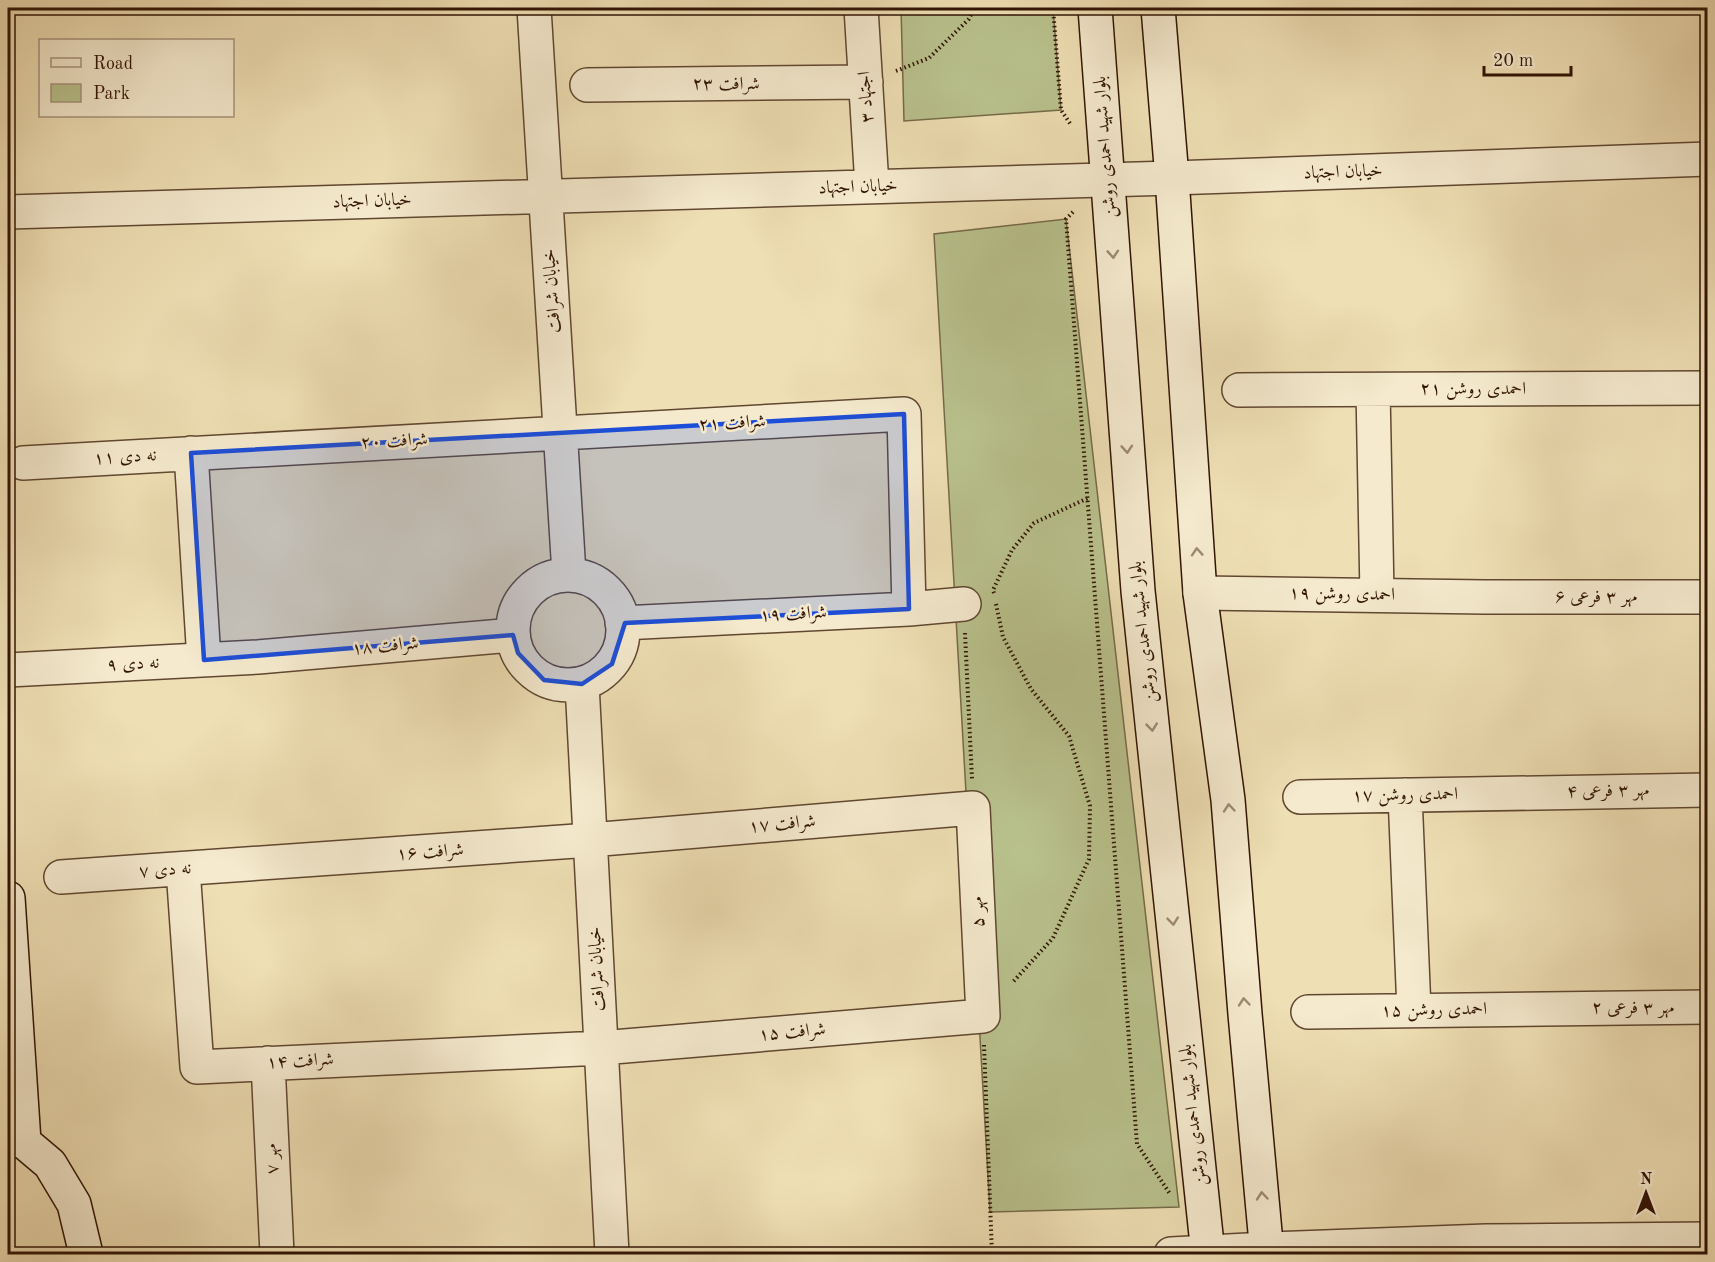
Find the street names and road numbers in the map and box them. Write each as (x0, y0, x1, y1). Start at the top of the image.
street label: اجتهاد ۳ (855, 70, 879, 123)
street label: شرافت ۲۳ (692, 75, 760, 95)
street label: بلوار شهید احمدی روشن (1091, 75, 1121, 219)
street label: خیابان اجتهاد (1303, 162, 1383, 184)
street label: خیابان اجتهاد (818, 177, 898, 199)
street label: خیابان اجتهاد (332, 191, 412, 213)
street label: خیابان شرافت (540, 248, 566, 334)
street label: احمدی روشن ۲۱ (1420, 380, 1526, 400)
street label: شرافت ۲۱ (698, 412, 766, 436)
street label: شرافت ۲۰ (360, 430, 428, 454)
street label: نه دی ۱۱ (93, 446, 157, 468)
street label: بلوار شهید احمدی روشن (1127, 560, 1161, 704)
street label: احمدی روشن ۱۹ (1289, 584, 1395, 606)
street label: مهر ۳ فرعی ۶ (1555, 588, 1637, 608)
street label: شرافت ۱۹ (759, 603, 827, 627)
street label: شرافت ۱۸ (351, 634, 420, 660)
street label: نه دی ۹ (106, 654, 160, 674)
street label: مهر ۳ فرعی ۴ (1567, 781, 1650, 803)
street label: احمدی روشن ۱۷ (1352, 785, 1458, 807)
street label: شرافت ۱۷ (748, 812, 817, 838)
street label: شرافت ۱۶ (396, 841, 464, 865)
street label: نه دی ۷ (138, 859, 192, 881)
street label: مهر ۵ (968, 896, 990, 928)
street label: خیابان شرافت (586, 926, 610, 1012)
street label: مهر ۳ فرعی ۲ (1592, 999, 1674, 1019)
street label: احمدی روشن ۱۵ (1381, 1000, 1487, 1022)
street label: شرافت ۱۵ (758, 1020, 827, 1046)
street label: بلوار شهید احمدی روشن (1177, 1043, 1211, 1187)
street label: شرافت ۱۴ (266, 1050, 334, 1074)
street label: مهر ۷ (262, 1143, 284, 1175)

